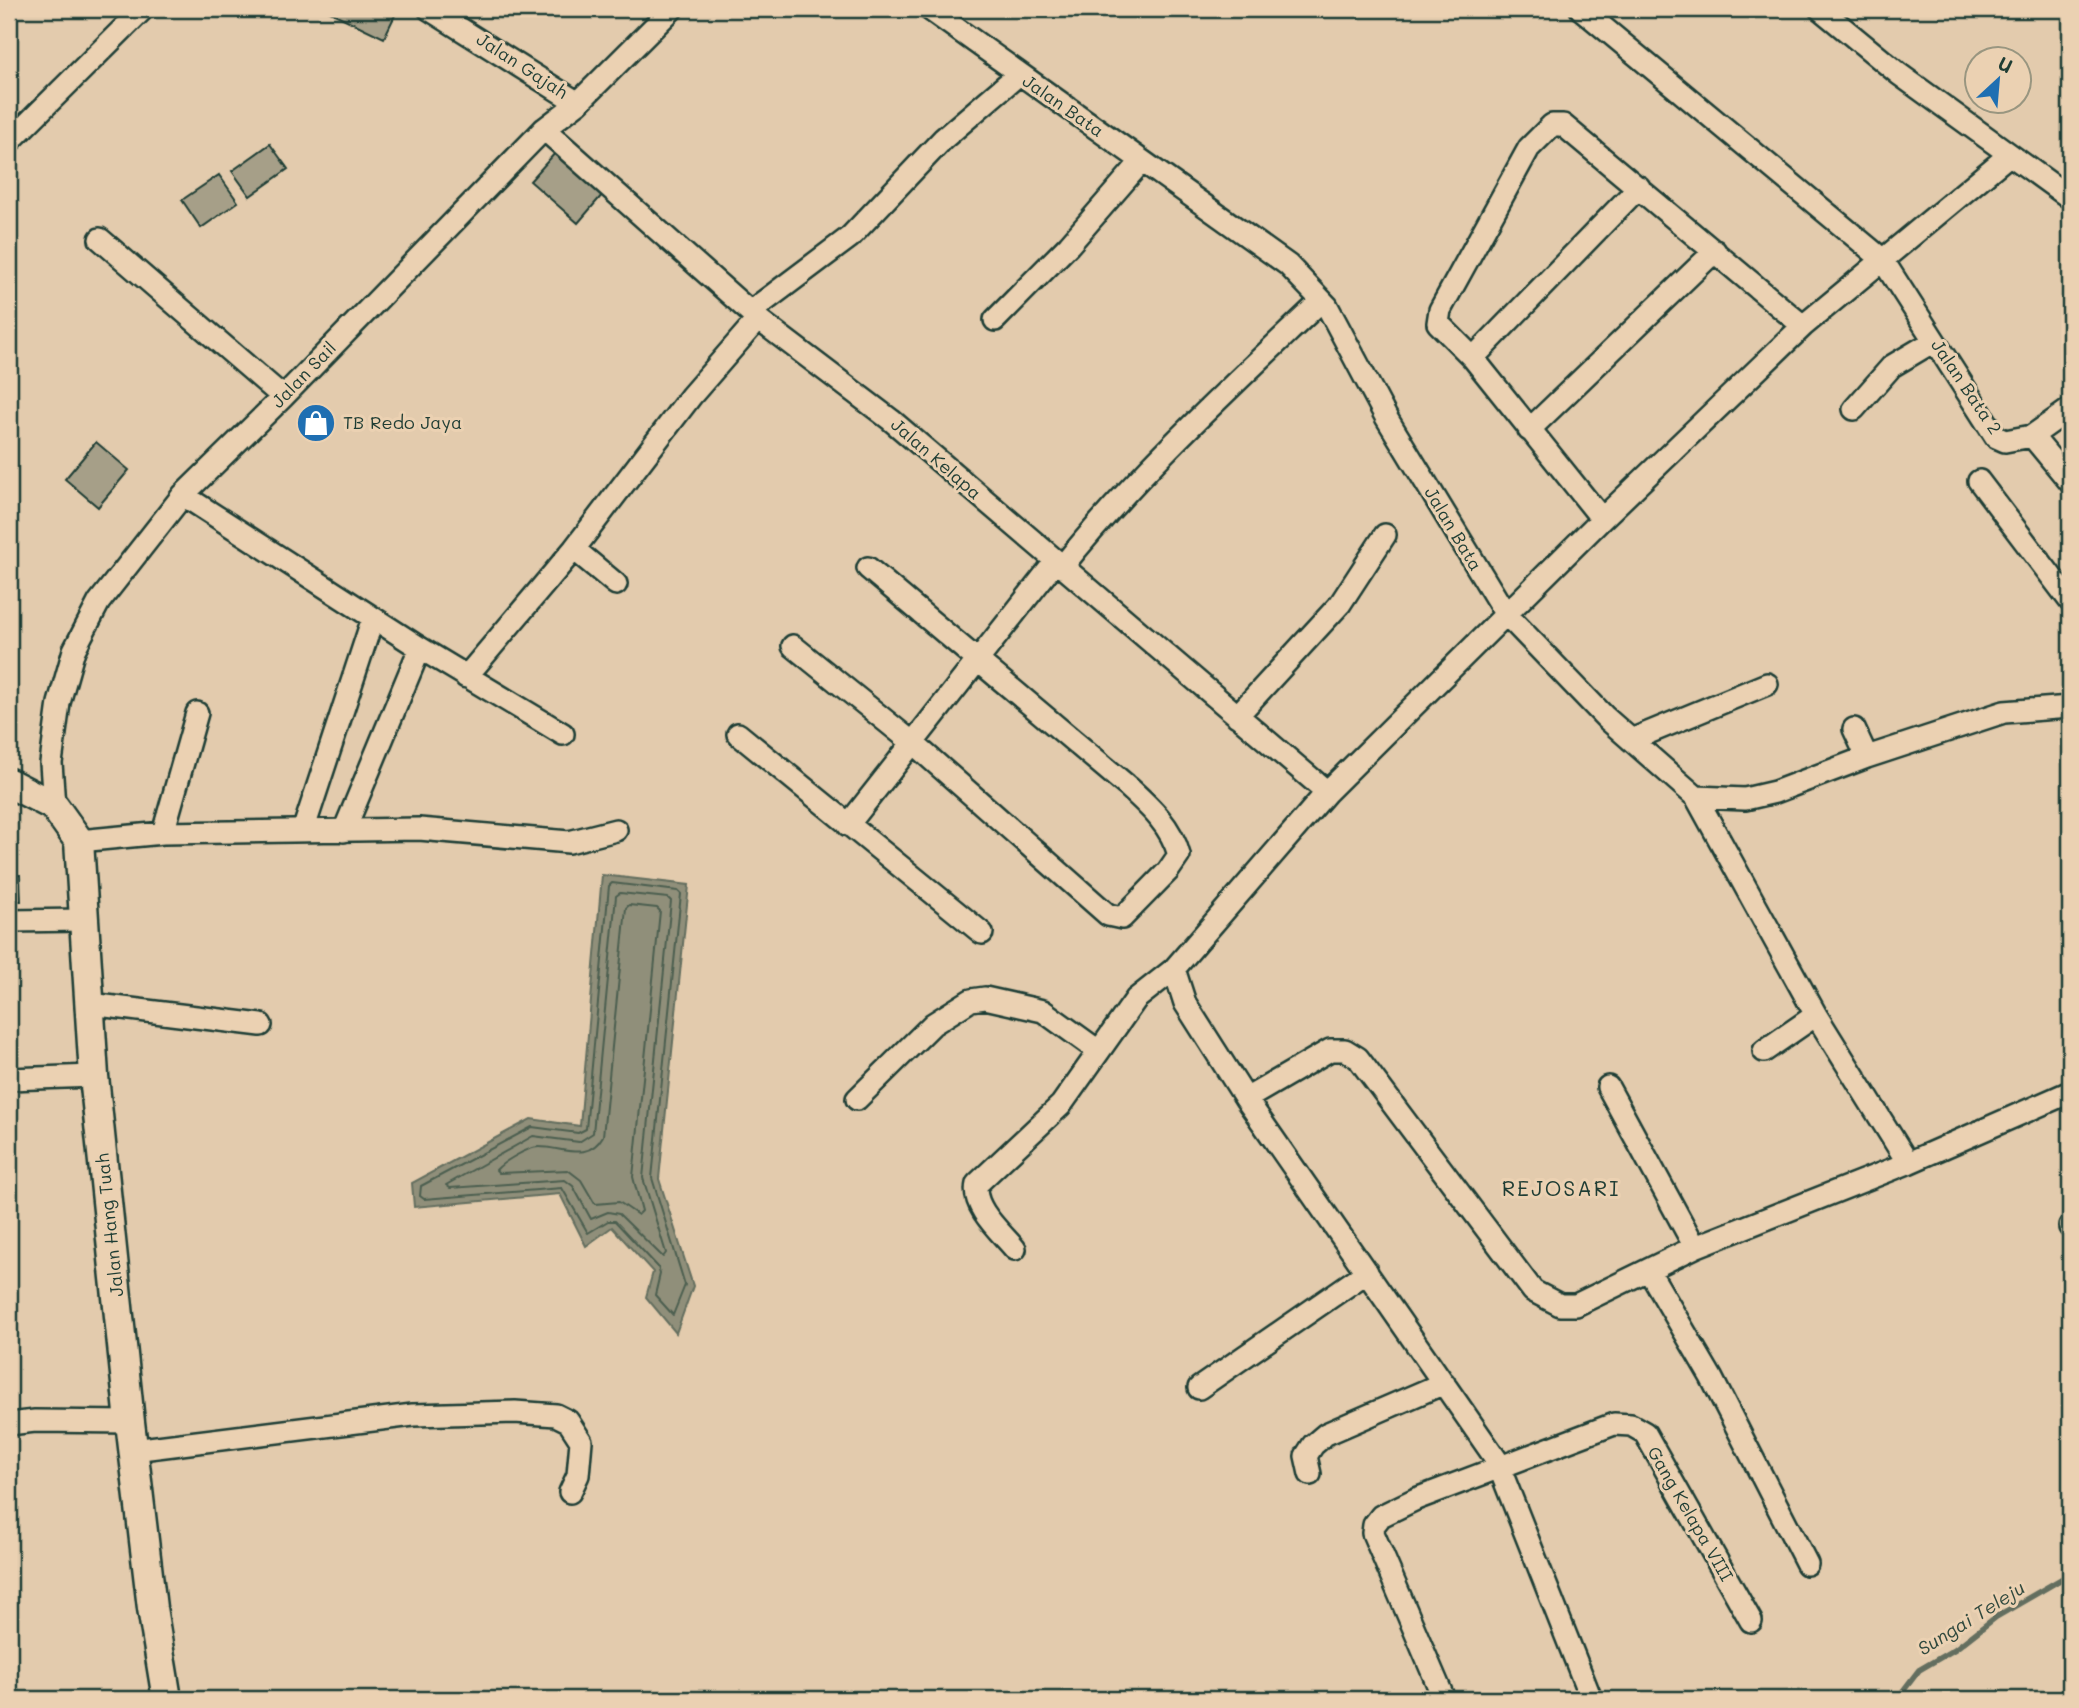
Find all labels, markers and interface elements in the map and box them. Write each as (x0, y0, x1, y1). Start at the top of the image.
street label: Jalan Gajah (472, 27, 573, 104)
north arrow (1964, 46, 2034, 116)
text: U (1994, 50, 2017, 78)
street label: Jalan Bata (1018, 68, 1109, 142)
street label: Jalan Bata 2 (1926, 334, 2007, 439)
street label: Jalan Sail (265, 336, 341, 413)
shop icon: TB Redo Jaya (295, 402, 337, 444)
place label: TB Redo Jaya (343, 410, 462, 434)
street label: Jalan Kelapa (886, 412, 987, 504)
street label: Jalan Bata (1419, 482, 1488, 575)
street label: Jalan Hang Tuah (90, 1152, 128, 1298)
district label: REJOSARI (1502, 1174, 1620, 1201)
street label: Gang Kelapa VIII (1643, 1442, 1739, 1585)
water label: Sungai Teleju (1912, 1575, 2029, 1661)

